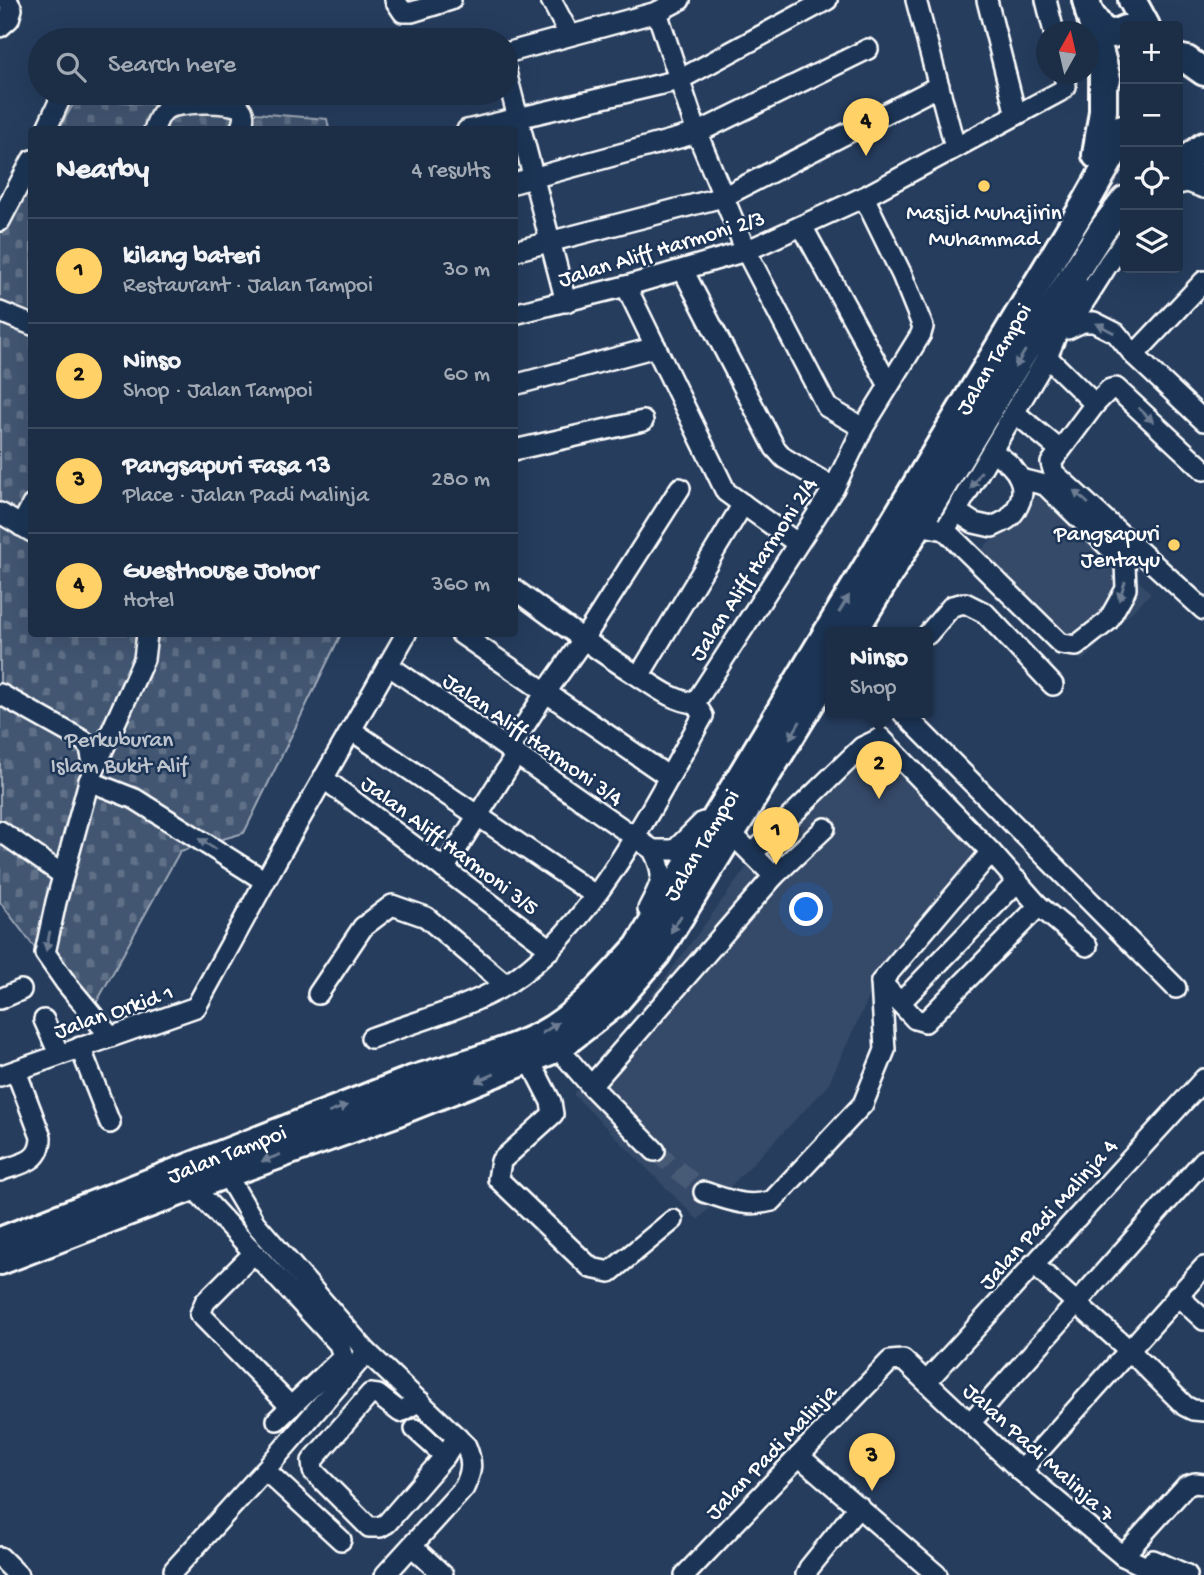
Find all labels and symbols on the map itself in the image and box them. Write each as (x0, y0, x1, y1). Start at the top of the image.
north arrow (1036, 21, 1099, 84)
pin: 4 (843, 98, 889, 156)
marker: Masjid Muhajirin Muhammad (976, 178, 992, 194)
place label: Masjid Muhajirin Muhammad (906, 201, 1062, 254)
street label: Jalan Aliff Harmoni 2/3 (555, 206, 769, 295)
street label: Jalan Tampoi (951, 299, 1039, 421)
one-way arrow (1095, 322, 1115, 333)
one-way arrow (1013, 349, 1026, 368)
one-way arrow (1137, 406, 1154, 422)
one-way arrow (970, 470, 982, 489)
street label: Jalan Aliff Harmoni 2/4 (685, 473, 825, 667)
one-way arrow (1073, 490, 1090, 506)
place label: Pangsapuri Jentayu (1053, 522, 1160, 575)
marker: Pangsapuri Jentayu (1166, 537, 1182, 553)
one-way arrow (1117, 581, 1127, 602)
one-way arrow (838, 595, 851, 614)
street label: Jalan Aliff Harmoni 3/4 (436, 668, 628, 813)
one-way arrow (788, 721, 801, 740)
park label: Perkuburan Islam Bukit Alif (51, 728, 189, 781)
pin: 2 (856, 741, 902, 799)
street label: Jalan Aliff Harmoni 3/5 (355, 771, 543, 922)
street label: Jalan Tampoi (659, 785, 747, 907)
pin: 1 (753, 807, 799, 865)
one-way arrow (198, 838, 217, 851)
your location (789, 892, 823, 926)
one-way arrow (670, 915, 683, 934)
one-way arrow (42, 930, 53, 952)
street label: Jalan Orkid 1 (51, 980, 177, 1046)
one-way arrow (541, 1021, 559, 1035)
one-way arrow (474, 1073, 495, 1084)
one-way arrow (328, 1103, 349, 1114)
street label: Jalan Tampoi (164, 1120, 291, 1191)
street label: Jalan Padi Malinja 4 (975, 1134, 1125, 1296)
one-way arrow (261, 1152, 282, 1163)
street label: Jalan Padi Malinja 7 (956, 1378, 1120, 1530)
street label: Jalan Padi Malinja (701, 1379, 845, 1527)
pin: 3 (849, 1433, 895, 1491)

